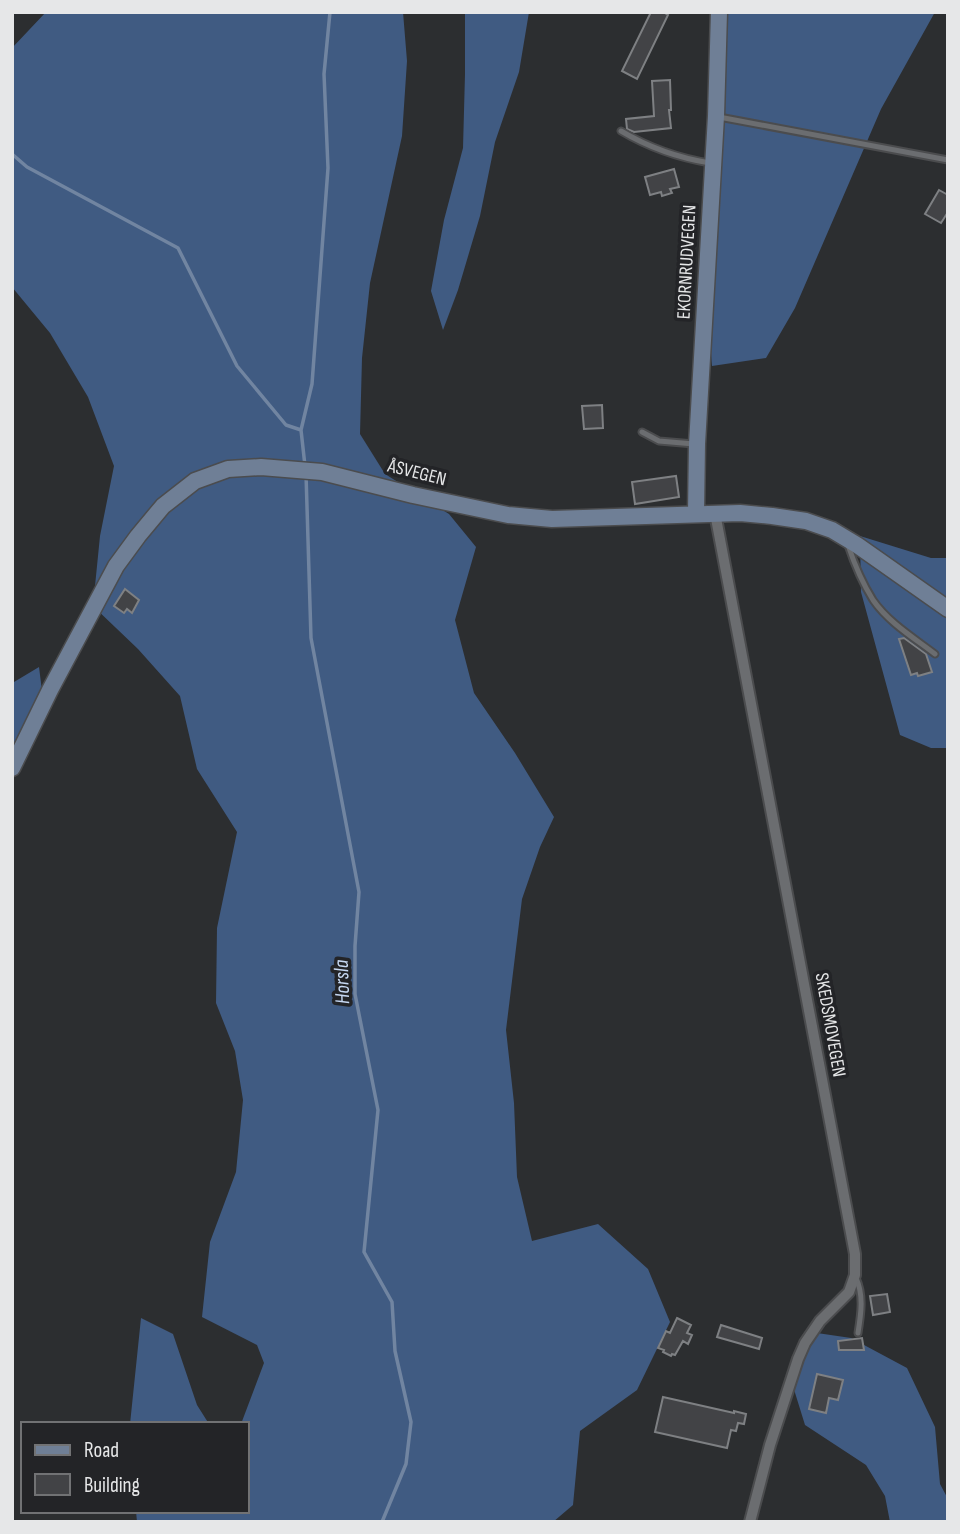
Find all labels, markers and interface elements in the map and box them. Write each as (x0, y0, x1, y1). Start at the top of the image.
street label: EKORNRUDVEGEN (673, 204, 701, 320)
street label: ÅSVEGEN (384, 454, 449, 491)
water label: Horsla (329, 959, 355, 1005)
street label: SKEDSMOVEGEN (810, 971, 850, 1079)
legend (21, 1422, 248, 1513)
text: Road (84, 1438, 119, 1463)
text: Building (84, 1473, 140, 1498)

